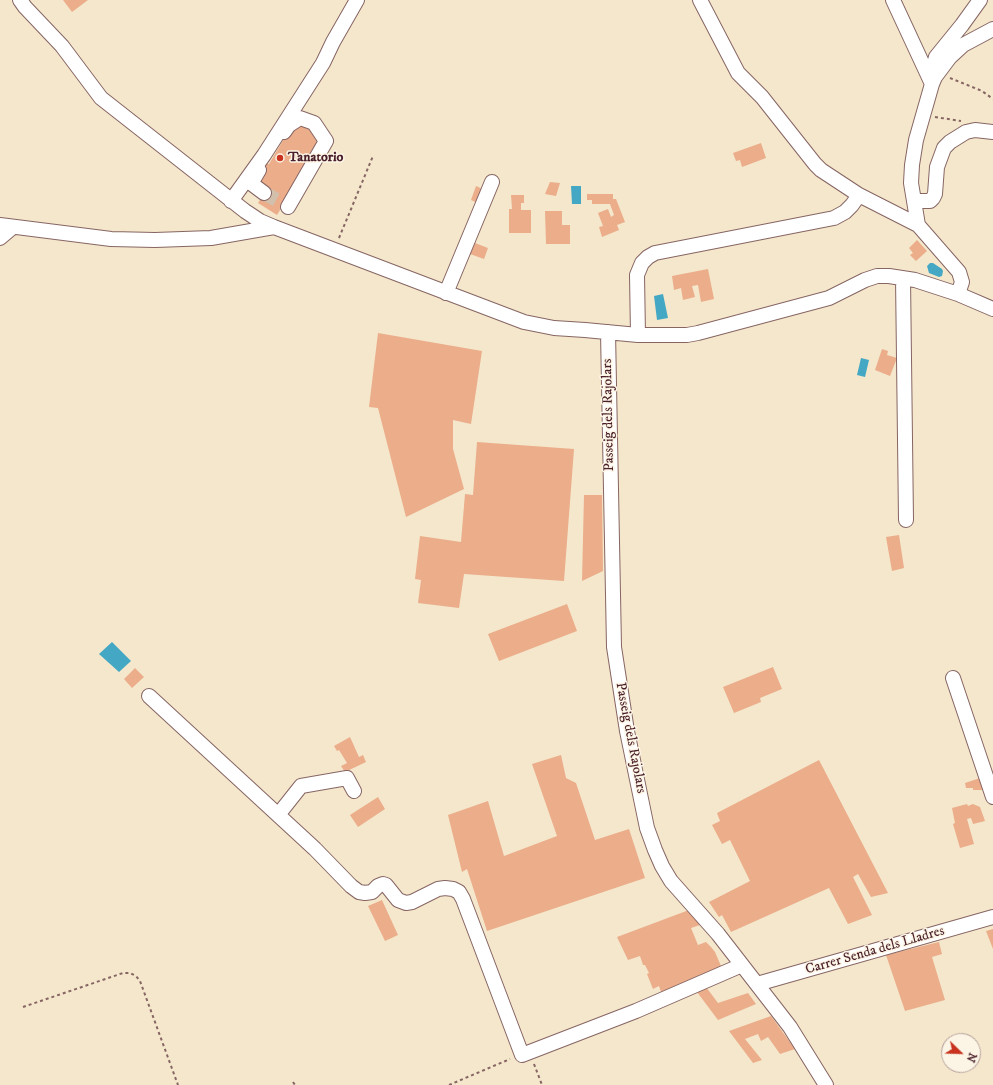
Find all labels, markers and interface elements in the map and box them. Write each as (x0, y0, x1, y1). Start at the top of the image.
place label: Tanatorio (288, 150, 343, 166)
marker: Tanatorio (275, 153, 285, 163)
street label: Passeig dels Rajolars (600, 358, 618, 472)
street label: Passeig dels Rajolars (611, 681, 649, 795)
street label: Carrer Senda dels Lladres (804, 923, 946, 979)
north arrow (941, 1033, 981, 1073)
text: N (963, 1050, 979, 1064)

